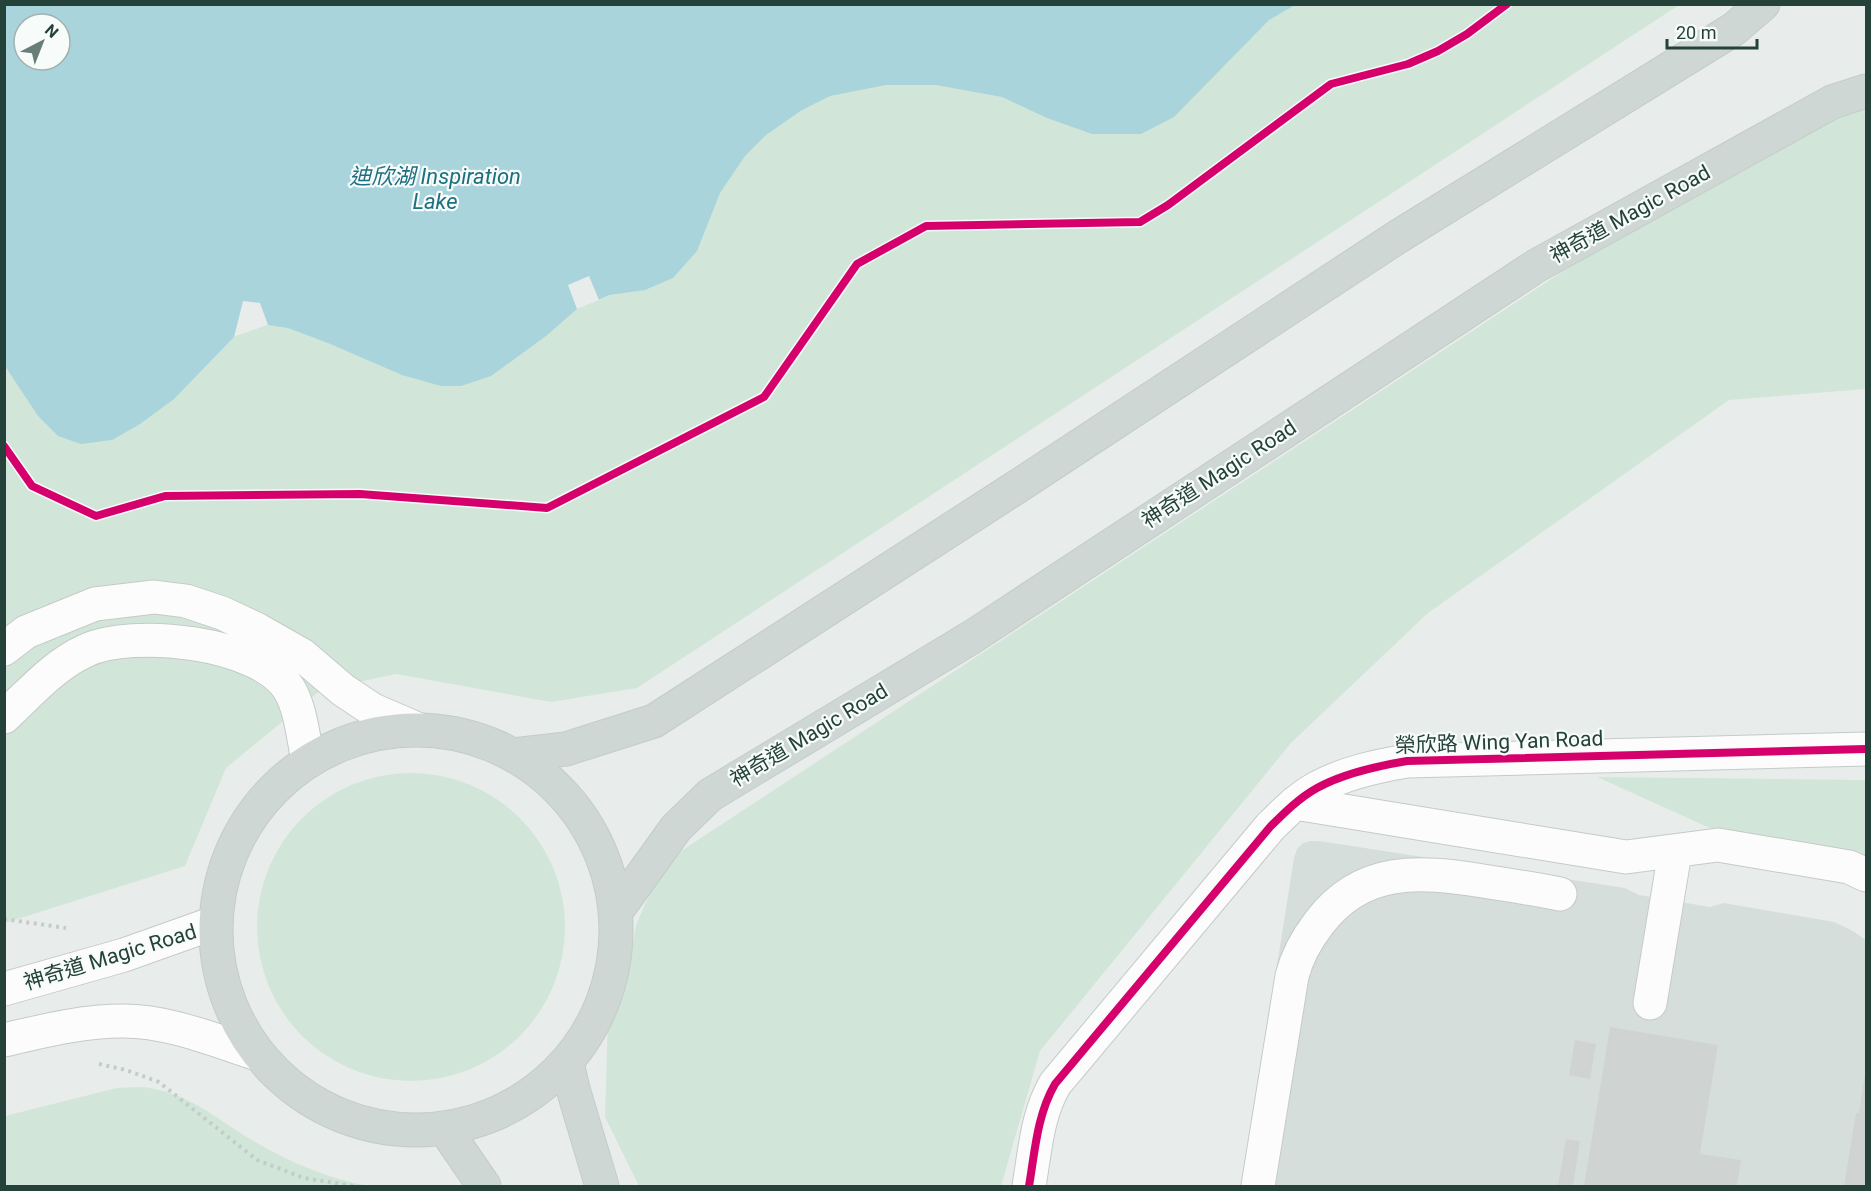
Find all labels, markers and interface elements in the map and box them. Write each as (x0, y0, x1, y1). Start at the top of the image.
north arrow (12, 12, 72, 72)
scale bar (1667, 12, 1757, 50)
text: N (41, 20, 62, 42)
text: 20 m (1676, 22, 1716, 43)
street label: 神奇道 Magic Road (1546, 160, 1714, 268)
water label: 迪欣湖 Inspiration Lake (349, 164, 521, 214)
street label: 神奇道 Magic Road (1137, 415, 1301, 533)
street label: 神奇道 Magic Road (726, 679, 892, 791)
street label: 榮欣路 Wing Yan Road (1394, 726, 1604, 758)
street label: 神奇道 Magic Road (21, 919, 199, 995)

